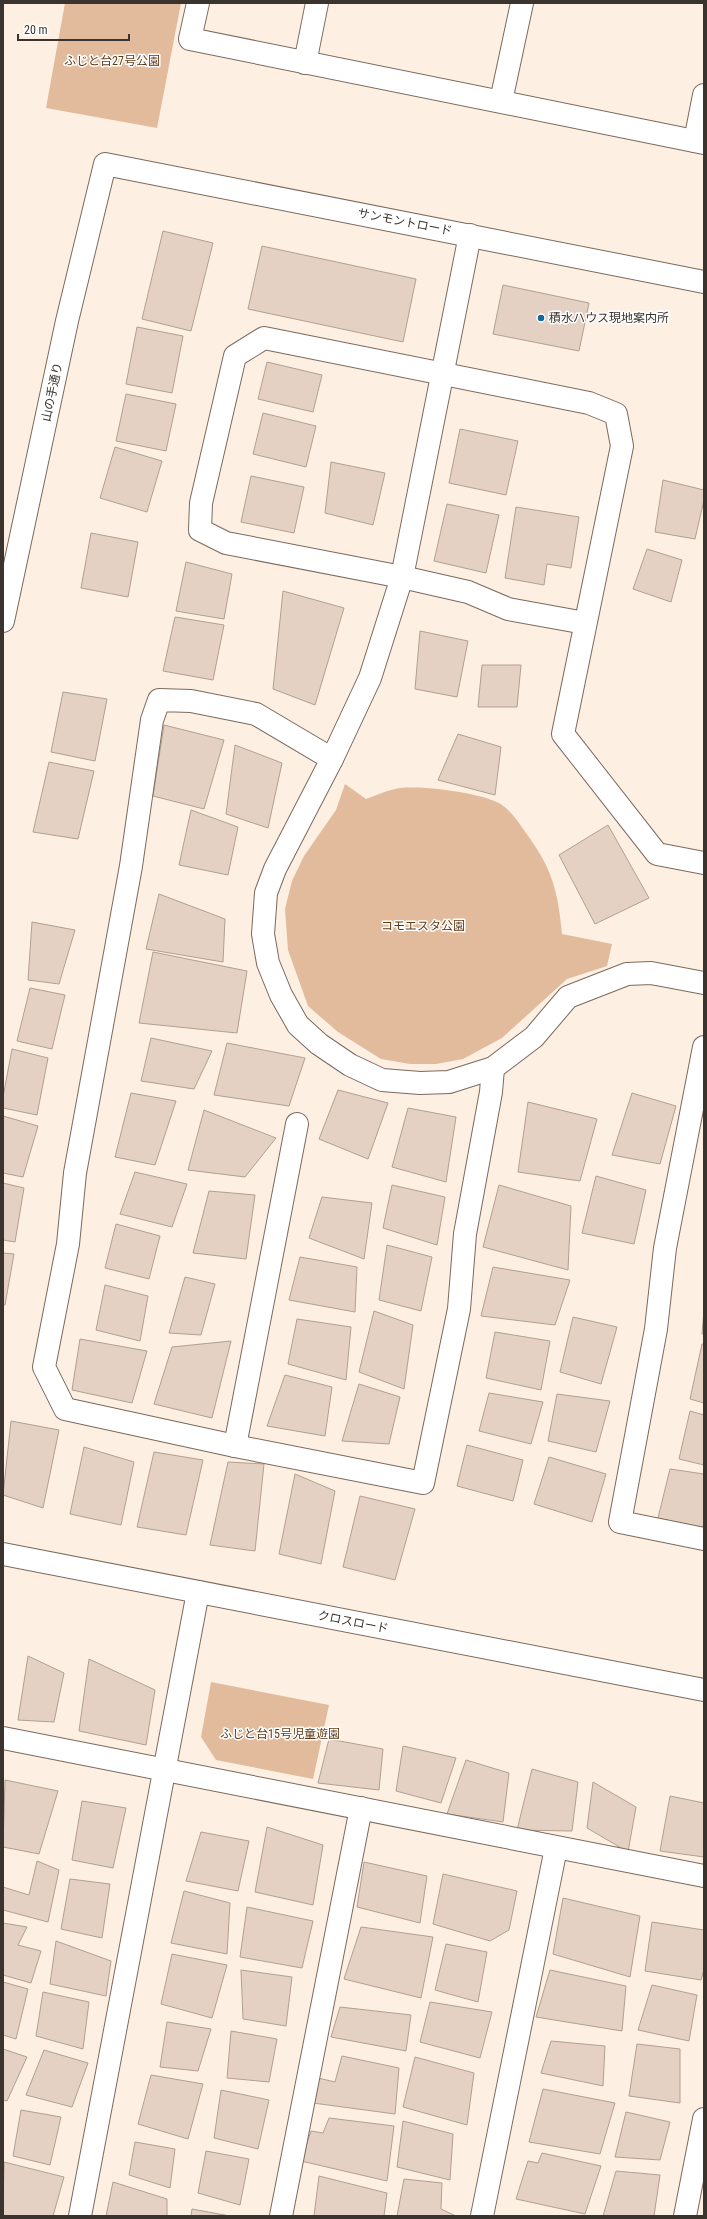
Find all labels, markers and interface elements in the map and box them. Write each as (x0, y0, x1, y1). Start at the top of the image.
scale bar (18, 16, 129, 42)
text: 20 m (24, 23, 48, 37)
park label: ふじと台27号公園 (64, 54, 160, 68)
street label: サンモントロード (357, 206, 453, 238)
place label: 積水ハウス現地案内所 (549, 311, 669, 325)
marker: 積水ハウス現地案内所 (536, 313, 546, 323)
street label: 山の手通り (39, 361, 65, 423)
park label: コモエスタ公園 (381, 919, 465, 933)
street label: クロスロード (316, 1608, 390, 1636)
park label: ふじと台15号児童遊園 (220, 1727, 340, 1741)

